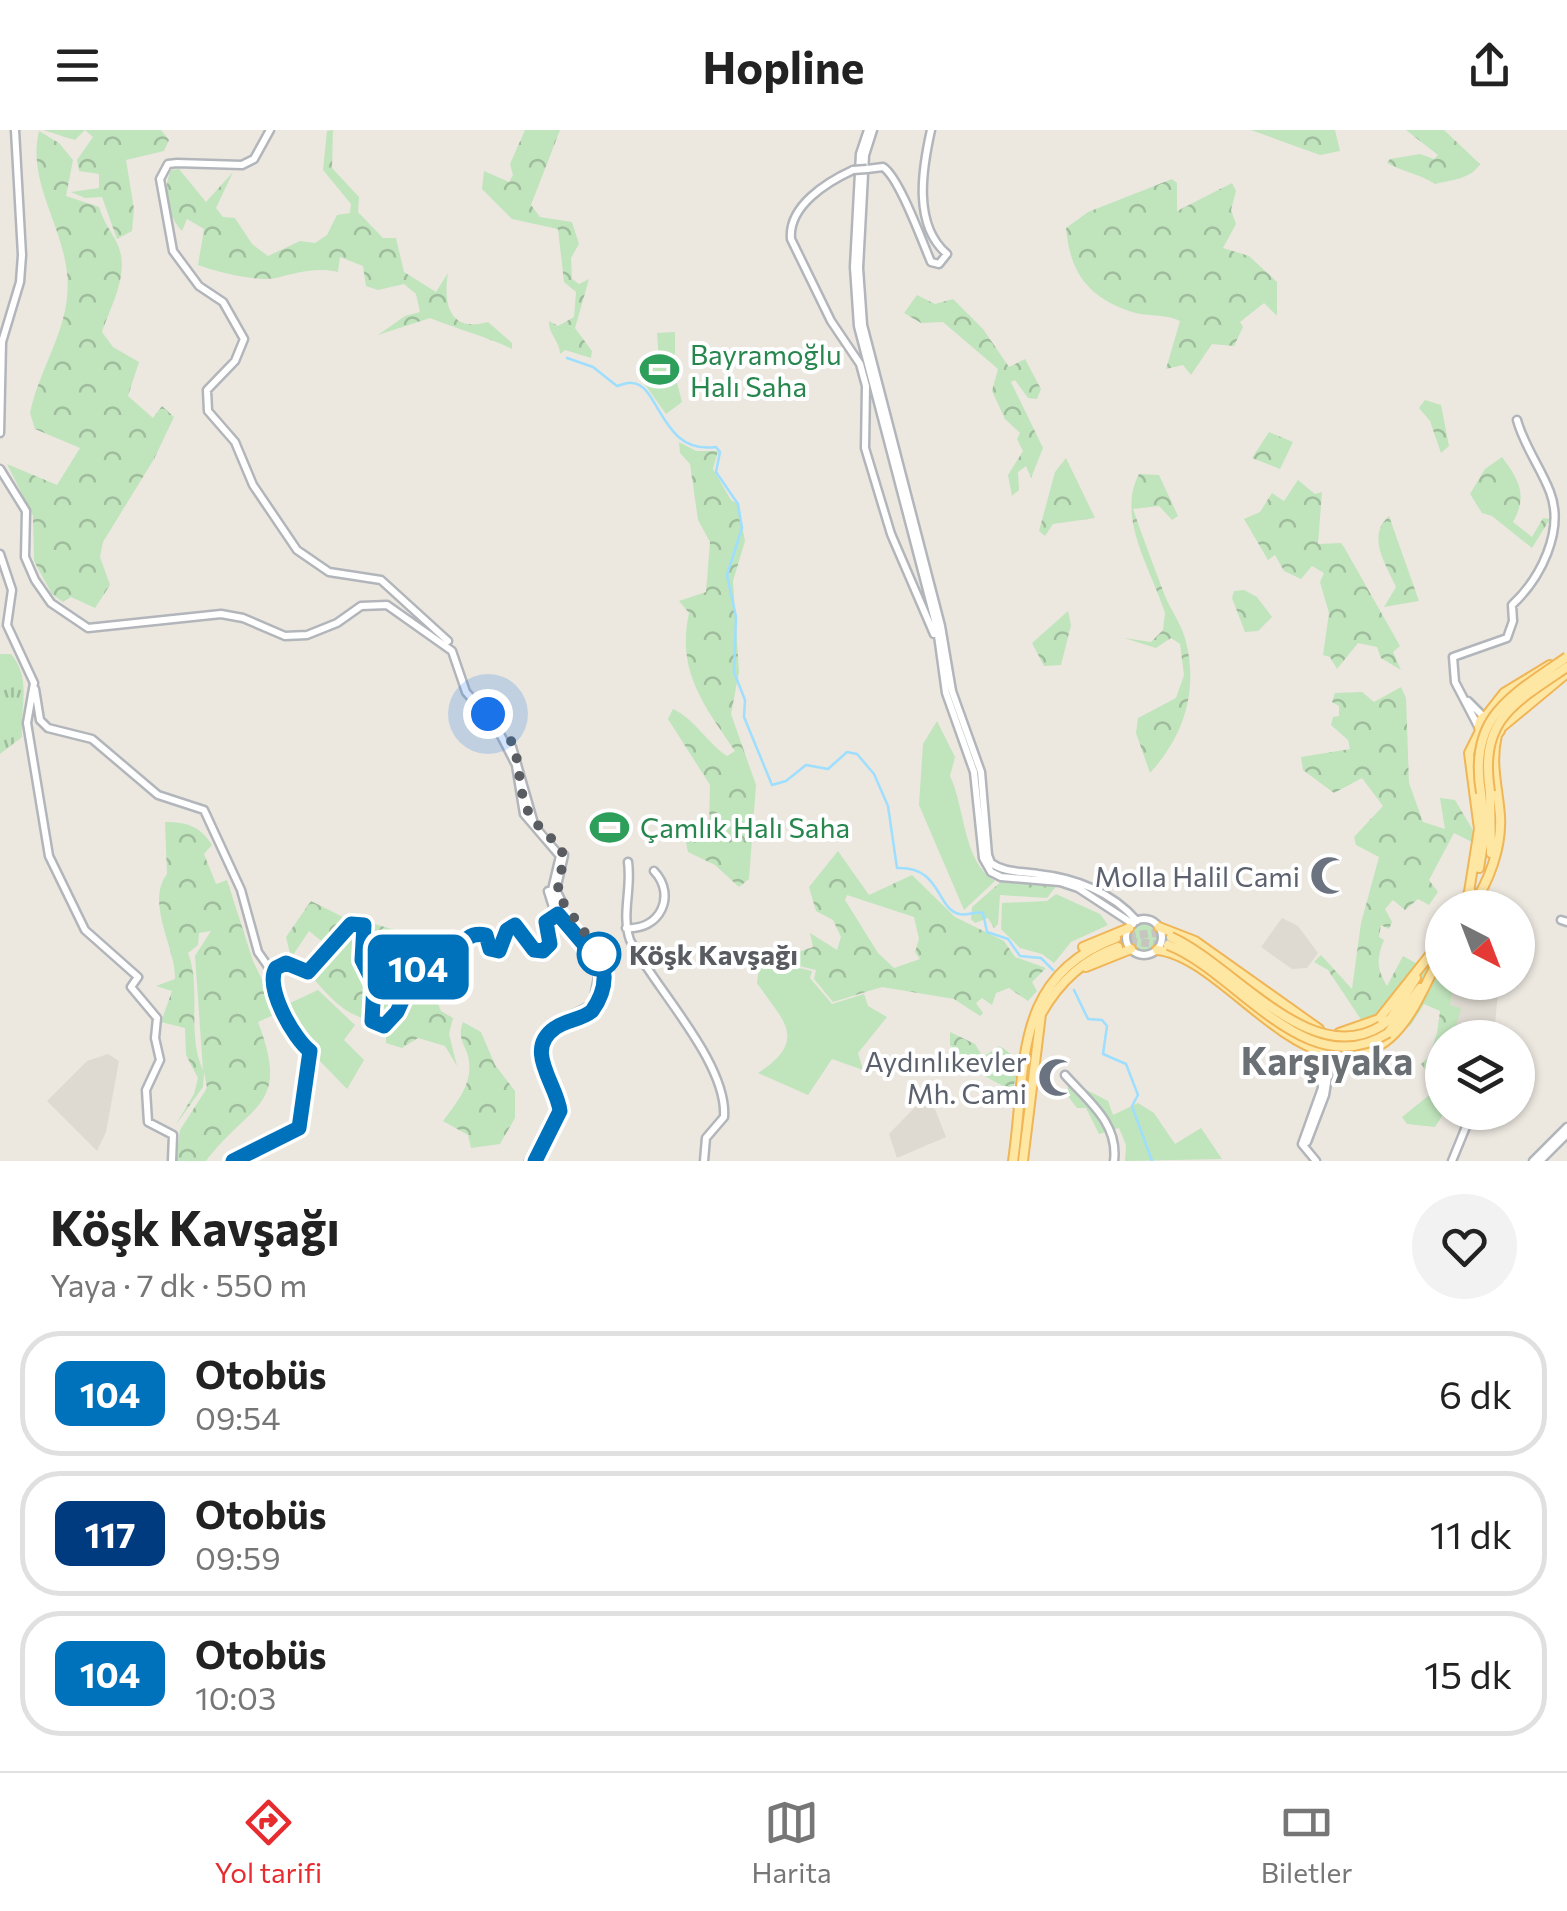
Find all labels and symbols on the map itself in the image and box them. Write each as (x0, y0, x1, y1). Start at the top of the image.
place label: Bayramoğlu Halı Saha (690, 337, 842, 403)
sports icon: Bayramoğlu Halı Saha (639, 349, 681, 391)
your location (463, 689, 513, 739)
sports icon: Çamlık Halı Saha (589, 806, 631, 848)
place label: Çamlık Halı Saha (640, 810, 850, 844)
mosque icon: Molla Halil Cami (1309, 855, 1351, 897)
place label: Molla Halil Cami (1094, 859, 1300, 893)
north arrow (1425, 890, 1535, 1000)
marker: Köşk Kavşağı (578, 933, 620, 975)
line badge: 104 (360, 934, 476, 1000)
place label: Köşk Kavşağı (629, 937, 798, 971)
district label: Karşıyaka (1241, 1036, 1413, 1084)
place label: Aydınlıkevler Mh. Cami (865, 1044, 1027, 1110)
mosque icon: Aydınlıkevler Mh. Cami (1036, 1056, 1078, 1098)

